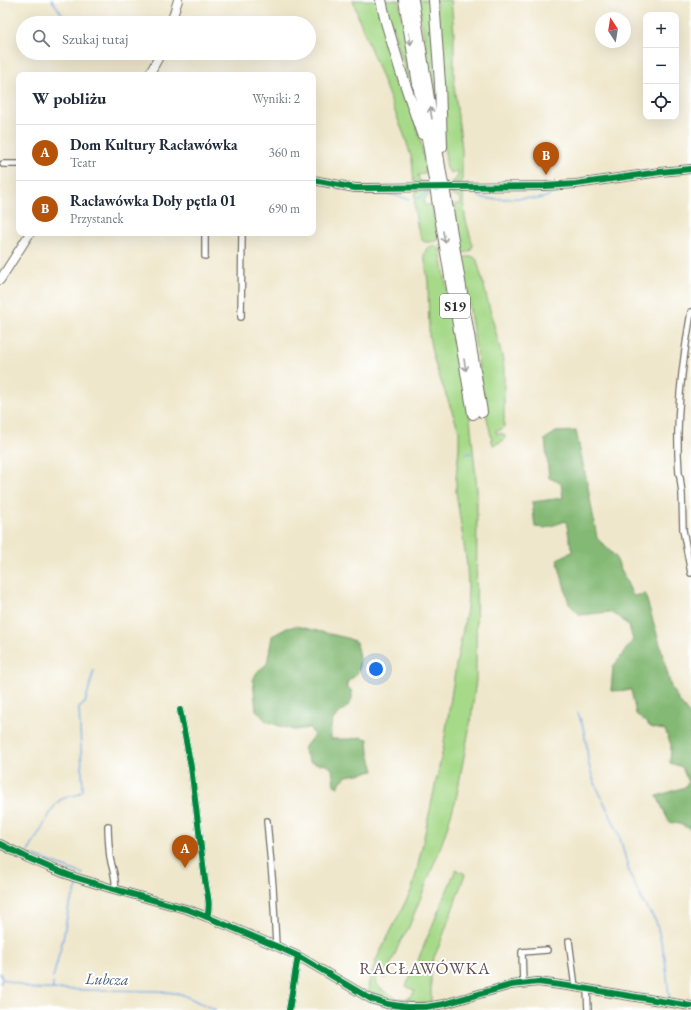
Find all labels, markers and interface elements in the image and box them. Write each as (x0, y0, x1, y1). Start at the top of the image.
north arrow (595, 12, 631, 48)
map controls (643, 12, 679, 120)
button: + (643, 12, 679, 48)
search box (16, 16, 316, 60)
icon: search (30, 27, 52, 49)
text: Szukaj tutaj (62, 29, 128, 48)
one-way arrow (407, 32, 415, 45)
button: − (643, 48, 679, 84)
button: locate (643, 84, 679, 120)
text: W pobliżu (32, 87, 106, 109)
text: Wyniki: 2 (252, 90, 300, 107)
one-way arrow (427, 107, 435, 120)
text: Dom Kultury Racławówka (70, 135, 238, 154)
pin: B (533, 142, 559, 175)
text: A (40, 144, 50, 161)
text: 360 m (269, 144, 300, 161)
text: Teatr (70, 154, 96, 171)
text: Racławówka Doły pętla 01 (70, 191, 236, 210)
text: B (41, 200, 49, 217)
text: 690 m (269, 200, 300, 217)
text: Przystanek (70, 210, 124, 227)
one-way arrow (440, 230, 448, 243)
road number: S19 (440, 294, 470, 318)
one-way arrow (461, 359, 469, 372)
your location (366, 659, 386, 679)
pin: A (172, 835, 198, 868)
district label: RACŁAWÓWKA (359, 957, 491, 979)
water label: Lubcza (84, 968, 129, 990)

